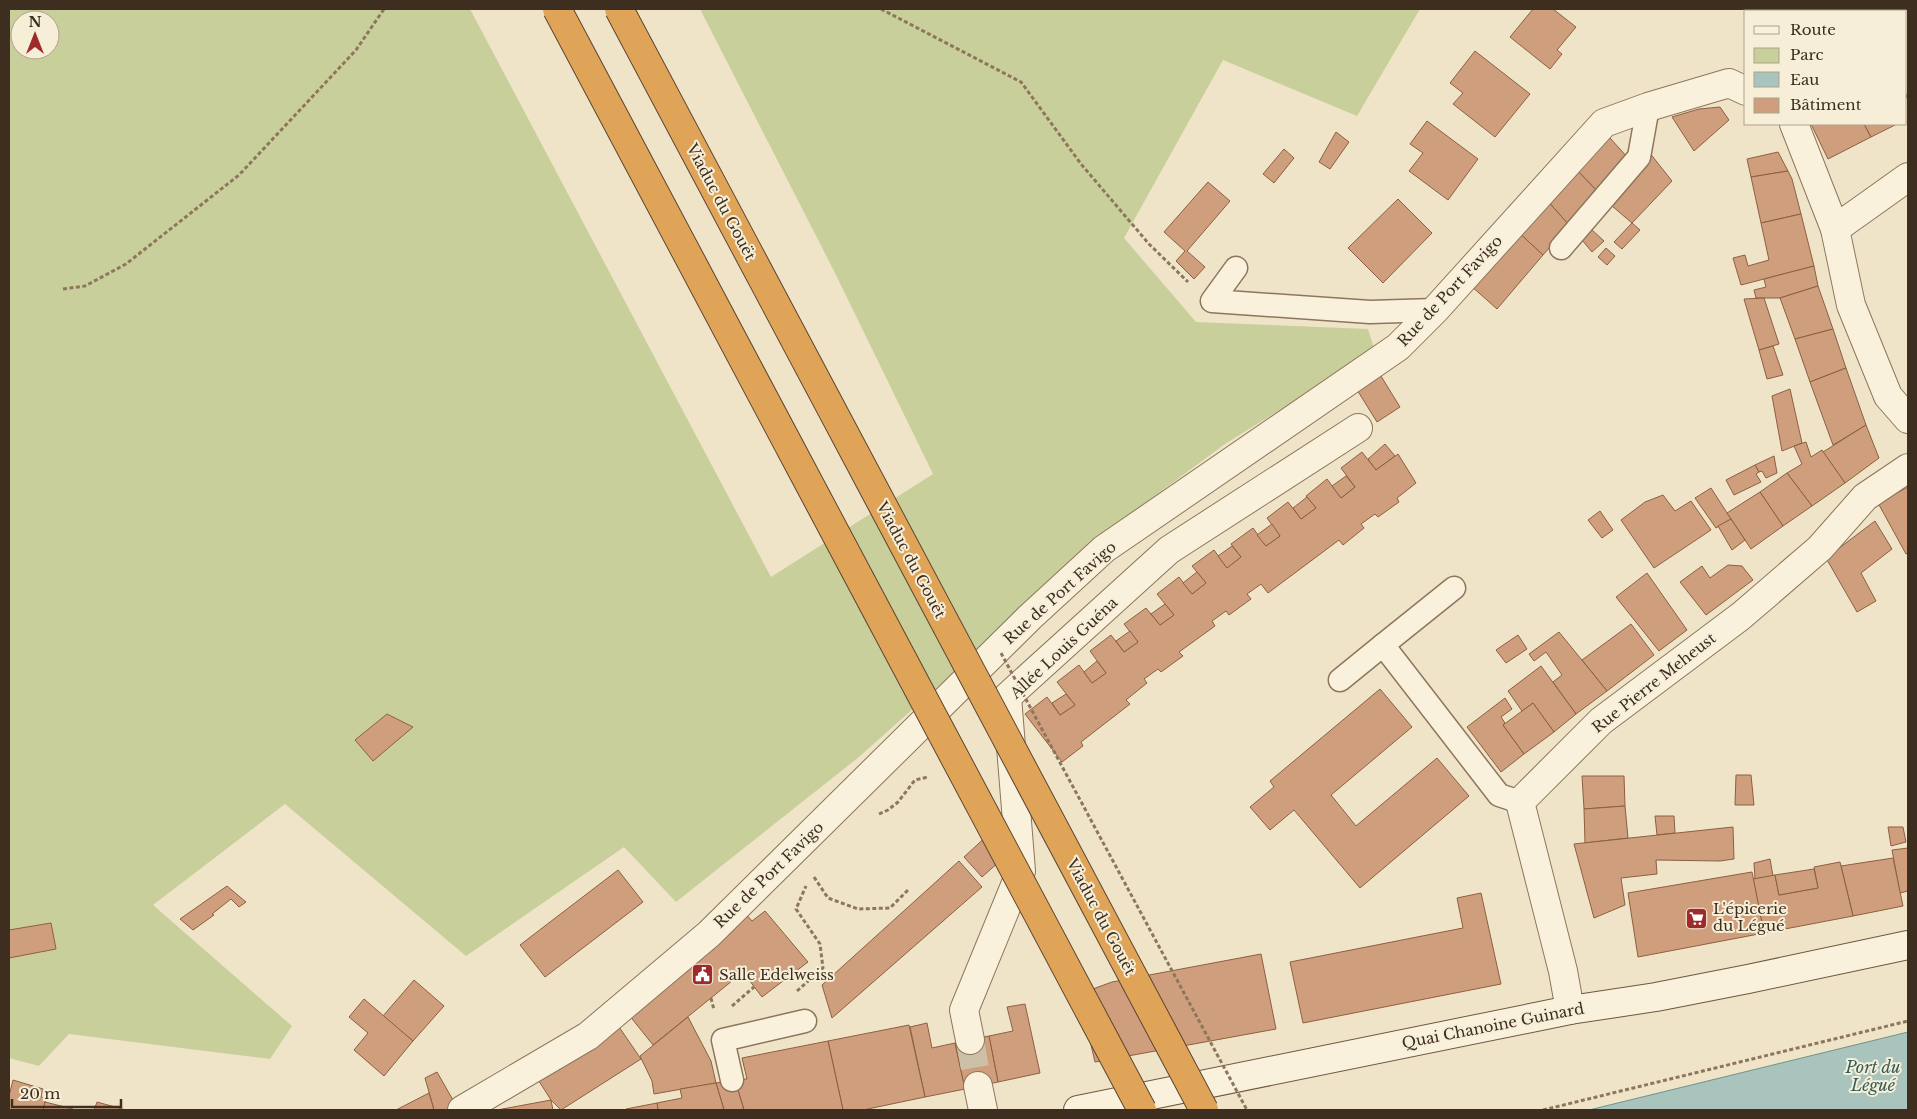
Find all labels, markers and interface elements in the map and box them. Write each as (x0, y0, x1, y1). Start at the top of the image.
north arrow (10, 10, 60, 60)
legend (1744, 10, 1907, 125)
text: N (28, 13, 42, 31)
text: Route (1790, 20, 1836, 39)
text: Parc (1790, 45, 1823, 64)
text: Eau (1790, 70, 1819, 89)
text: Bâtiment (1790, 95, 1862, 114)
street label: Viaduc du Gouët (682, 139, 760, 264)
street label: Rue de Port Favigo (1393, 231, 1506, 350)
street label: Viaduc du Gouët (872, 497, 950, 622)
street label: Rue de Port Favigo (999, 537, 1120, 648)
street label: Allée Louis Guéna (1005, 592, 1122, 703)
street label: Rue Pierre Meheust (1588, 628, 1720, 737)
street label: Rue de Port Favigo (710, 817, 828, 932)
street label: Viaduc du Gouët (1062, 854, 1140, 979)
place label: L'épicerie du Légué (1713, 899, 1787, 935)
supermarket icon: L'épicerie du Légué (1685, 906, 1709, 930)
public building icon: Salle Edelweiss (691, 963, 715, 987)
place label: Salle Edelweiss (719, 965, 834, 984)
street label: Quai Chanoine Guinard (1400, 999, 1586, 1052)
water label: Port du Légué (1844, 1057, 1901, 1095)
scale bar (12, 1076, 121, 1108)
text: 20 m (20, 1084, 60, 1103)

